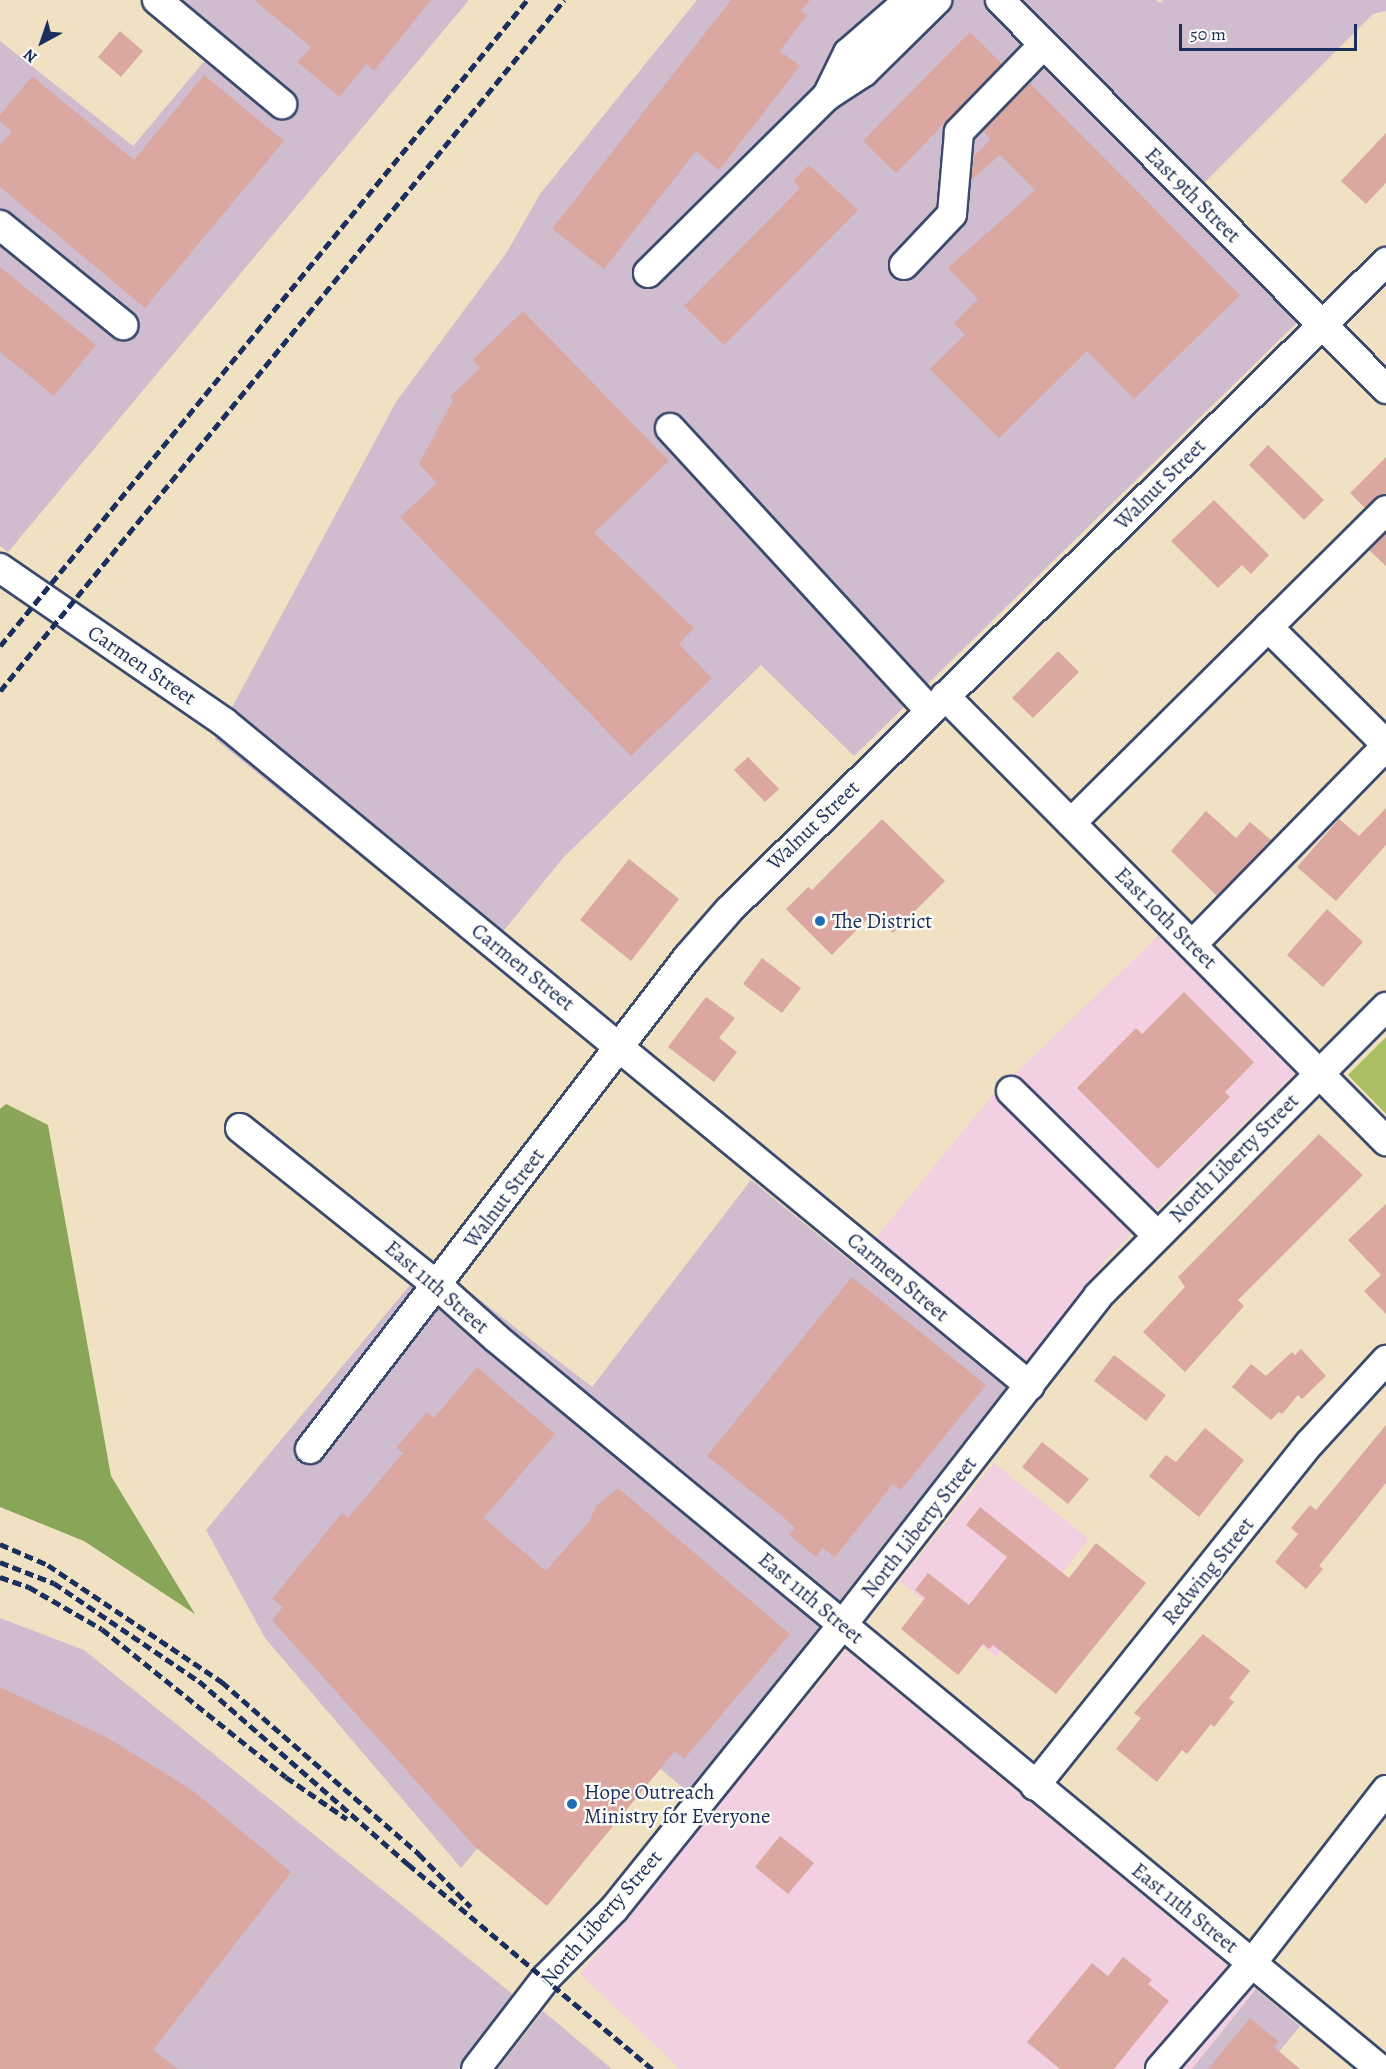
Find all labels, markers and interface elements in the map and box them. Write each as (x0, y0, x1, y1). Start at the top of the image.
north arrow (12, 12, 72, 72)
scale bar (1182, 12, 1360, 50)
text: 50 m (1190, 22, 1226, 46)
text: N (19, 44, 42, 68)
street label: East 9th Street (1140, 142, 1246, 248)
street label: Walnut Street (1109, 433, 1211, 535)
street label: Carmen Street (83, 620, 201, 710)
street label: Walnut Street (762, 775, 864, 875)
street label: East 10th Street (1110, 862, 1222, 974)
place label: The District (832, 908, 932, 934)
marker: The District (813, 914, 827, 928)
street label: Carmen Street (466, 918, 580, 1016)
street label: North Liberty Street (1164, 1088, 1304, 1228)
street label: Walnut Street (458, 1143, 550, 1253)
street label: Carmen Street (842, 1227, 954, 1327)
street label: East 11th Street (380, 1235, 494, 1339)
street label: North Liberty Street (856, 1451, 982, 1603)
street label: Redwing Street (1157, 1512, 1259, 1630)
street label: East 11th Street (753, 1547, 869, 1649)
place label: Hope Outreach Ministry for Everyone (584, 1779, 770, 1829)
marker: Hope Outreach Ministry for Everyone (565, 1797, 579, 1811)
street label: North Liberty Street (535, 1845, 667, 1991)
street label: East 11th Street (1127, 1857, 1243, 1959)

